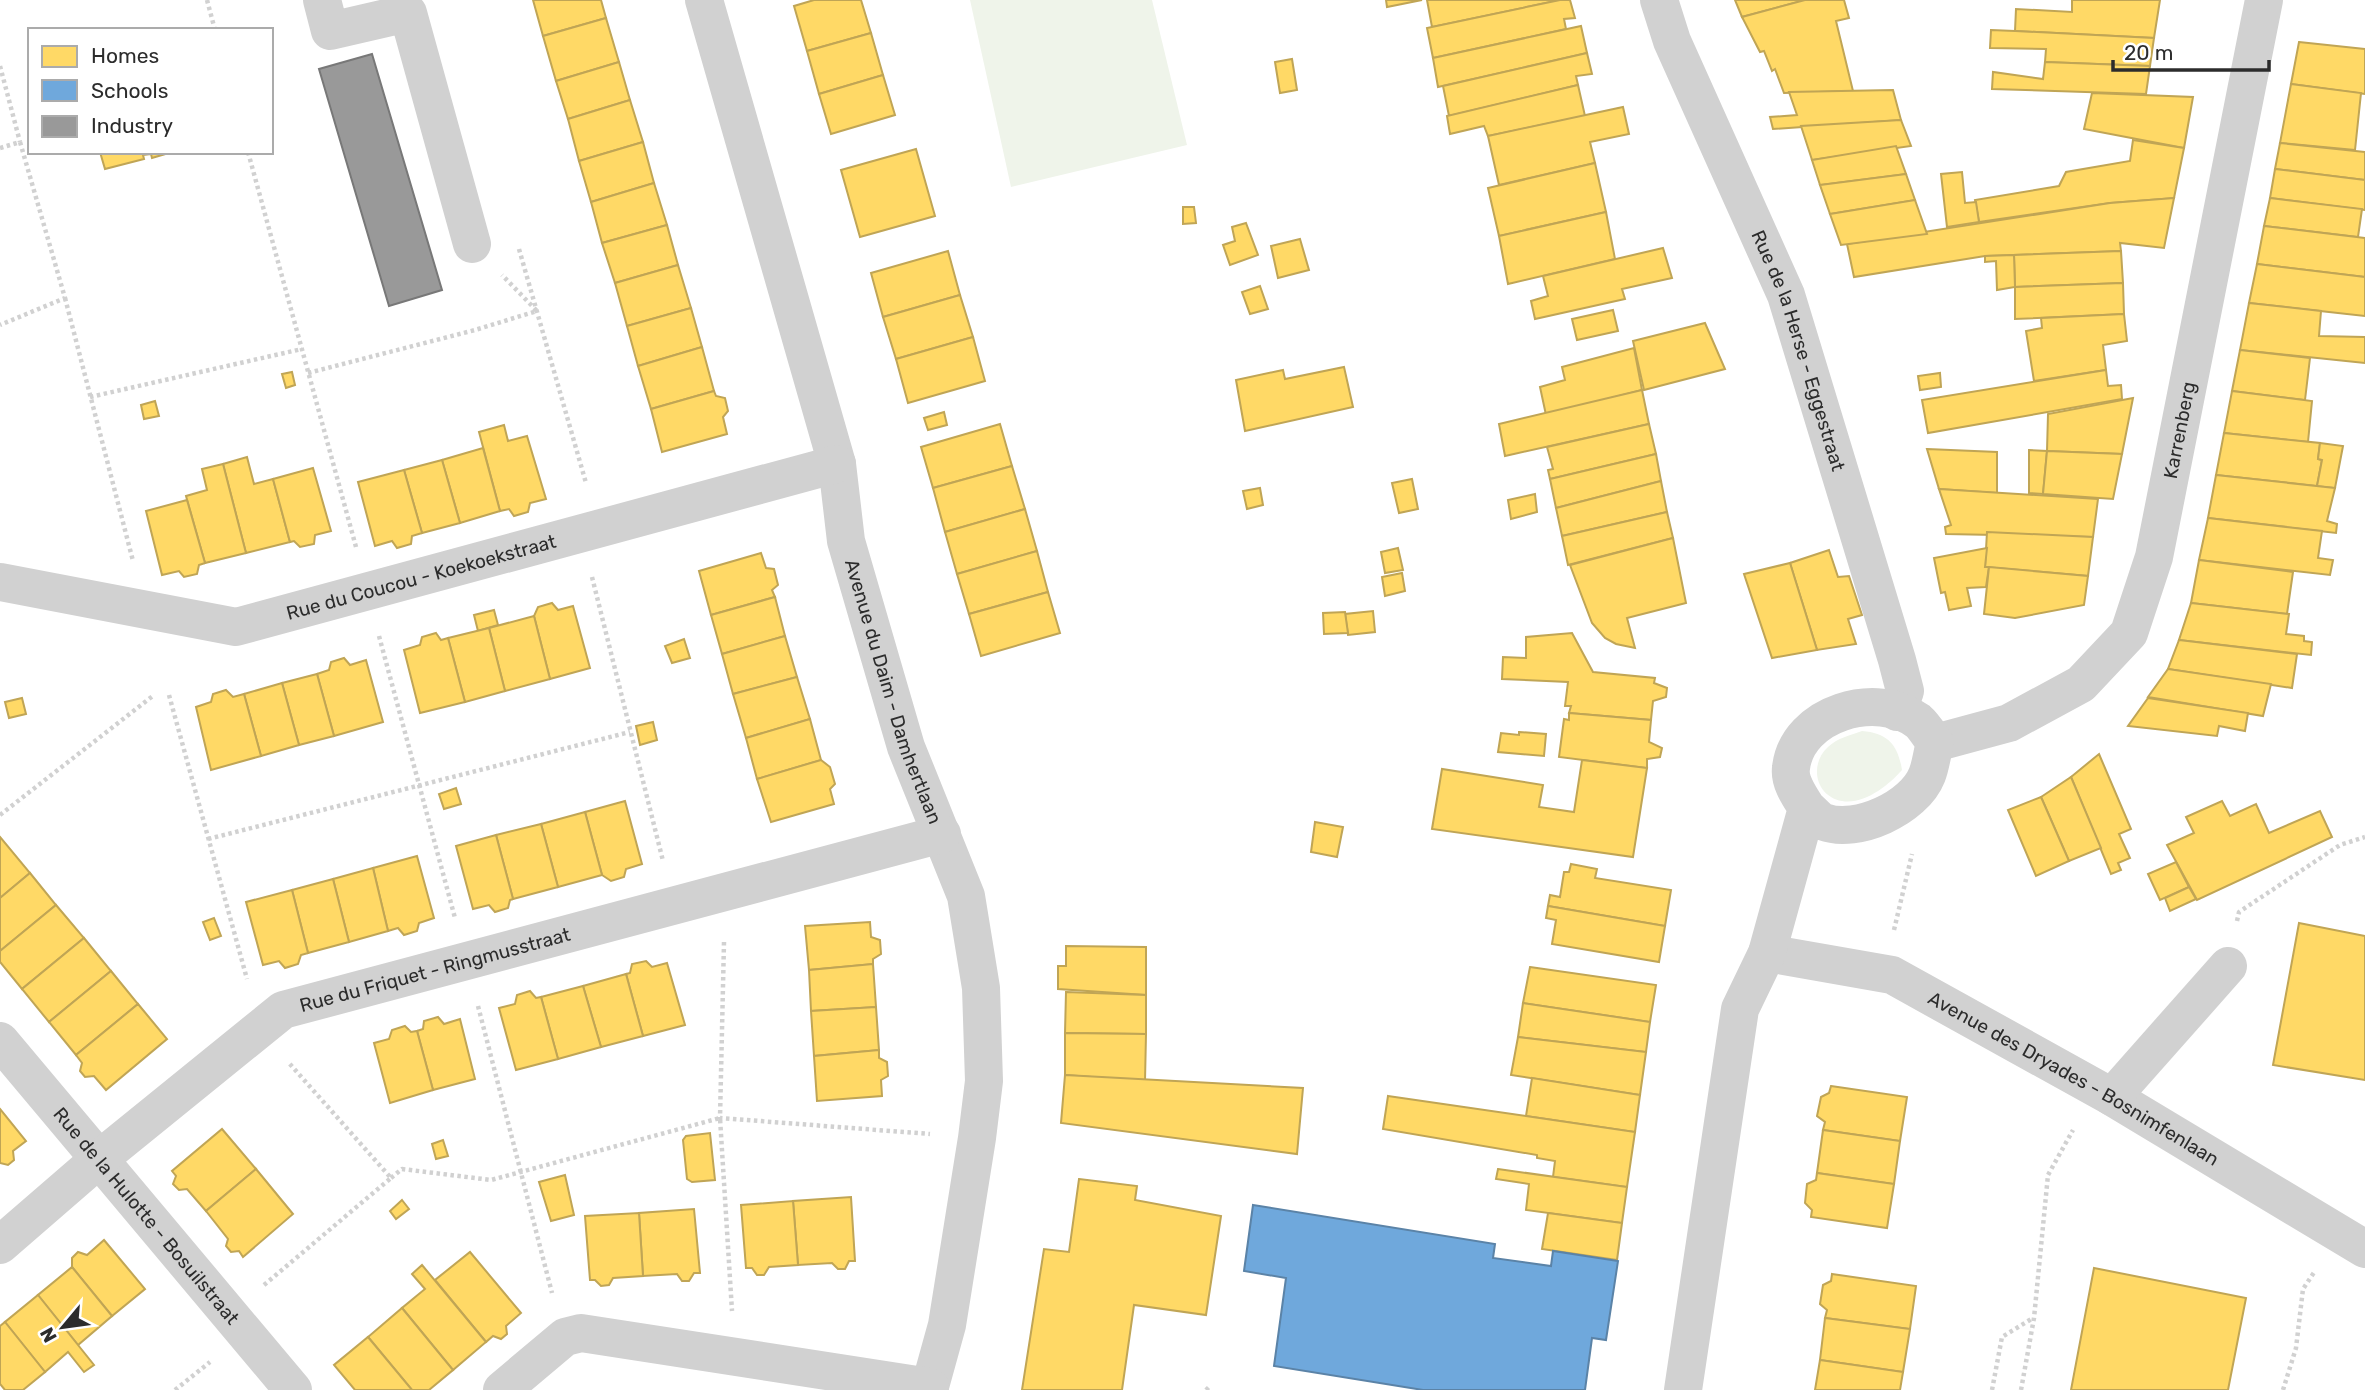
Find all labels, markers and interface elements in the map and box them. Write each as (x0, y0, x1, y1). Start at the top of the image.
legend (28, 28, 273, 154)
scale bar (2113, 28, 2269, 72)
text: 20 m (2124, 40, 2173, 65)
text: Homes (91, 43, 159, 68)
text: Schools (91, 78, 168, 103)
text: Industry (91, 113, 173, 138)
street label: Rue de la Herse - Eggestraat (1747, 226, 1850, 474)
street label: Karrenberg (2158, 379, 2200, 481)
street label: Rue du Coucou - Koekoekstraat (284, 529, 559, 624)
street label: Avenue du Daim - Damhertlaan (840, 556, 947, 827)
street label: Rue du Friquet - Ringmusstraat (297, 922, 573, 1017)
street label: Avenue des Dryades - Bosnimfenlaan (1924, 986, 2224, 1170)
street label: Rue de la Hulotte - Bosuilstraat (49, 1102, 245, 1329)
north arrow (28, 1292, 98, 1362)
text: N (35, 1323, 62, 1347)

